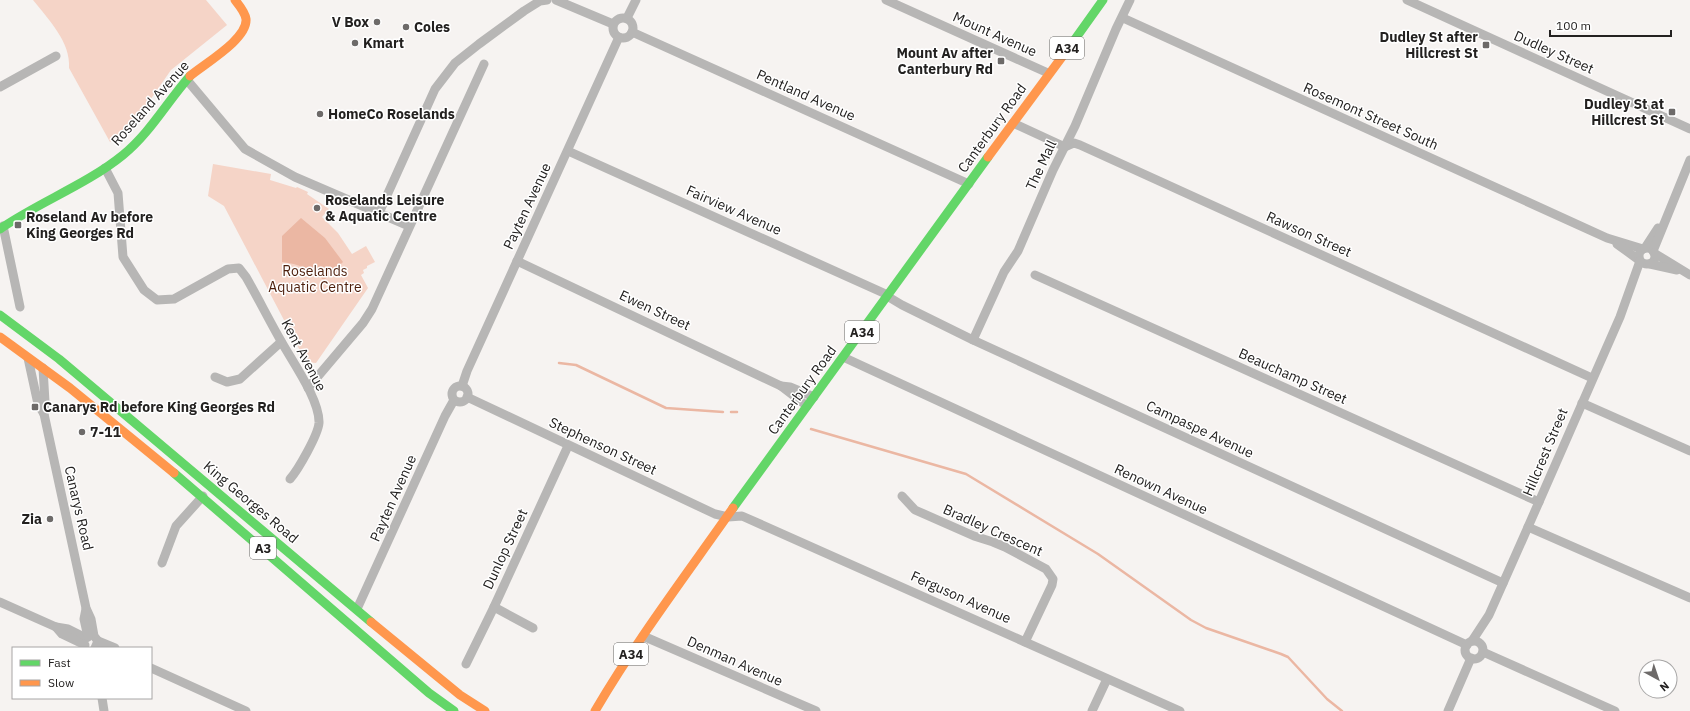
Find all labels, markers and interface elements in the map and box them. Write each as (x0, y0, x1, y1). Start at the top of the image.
street label: Mount Avenue (950, 7, 1040, 61)
scale bar (1550, 12, 1671, 38)
place label: V Box (332, 13, 369, 31)
marker: V Box (372, 17, 382, 27)
place label: Coles (414, 18, 450, 36)
text: 100 m (1556, 18, 1591, 33)
marker: Coles (401, 22, 411, 32)
street label: Dudley Street (1511, 26, 1597, 78)
place label: Dudley St after Hillcrest St (1379, 28, 1478, 62)
place label: Kmart (363, 34, 404, 52)
road number: A34 (1050, 37, 1084, 59)
marker: Kmart (350, 38, 360, 48)
marker: Dudley St after Hillcrest St (1481, 40, 1491, 50)
place label: Mount Av after Canterbury Rd (896, 44, 993, 78)
street label: Roseland Avenue (107, 56, 193, 149)
marker: Mount Av after Canterbury Rd (996, 56, 1006, 66)
street label: Pentland Avenue (754, 65, 858, 125)
street label: Rosemont Street South (1301, 78, 1441, 154)
street label: Canterbury Road (954, 80, 1030, 176)
place label: Dudley St at Hillcrest St (1584, 95, 1664, 129)
place label: HomeCo Roselands (328, 105, 455, 123)
marker: Dudley St at Hillcrest St (1667, 107, 1677, 117)
marker: HomeCo Roselands (315, 109, 325, 119)
street label: The Mall (1022, 137, 1061, 193)
street label: Payten Avenue (499, 160, 555, 252)
street label: Fairview Avenue (684, 181, 785, 239)
place label: Roselands Leisure & Aquatic Centre (325, 191, 445, 225)
marker: Roselands Leisure & Aquatic Centre (312, 203, 322, 213)
street label: Rawson Street (1264, 207, 1354, 261)
place label: Roseland Av before King Georges Rd (26, 208, 153, 242)
marker: Roseland Av before King Georges Rd (13, 220, 23, 230)
park label: Roselands Aquatic Centre (268, 262, 362, 296)
street label: Ewen Street (617, 286, 693, 334)
street label: Kent Avenue (277, 316, 331, 394)
road number: A34 (845, 321, 879, 343)
street label: Canterbury Road (764, 342, 840, 438)
street label: Beauchamp Street (1236, 344, 1350, 408)
street label: Campaspe Avenue (1143, 396, 1257, 462)
place label: Canarys Rd before King Georges Rd (43, 398, 275, 416)
marker: Canarys Rd before King Georges Rd (30, 402, 40, 412)
street label: Hillcrest Street (1518, 405, 1572, 499)
street label: Stephenson Street (546, 413, 660, 479)
place label: 7-11 (90, 423, 121, 441)
marker: 7-11 (77, 427, 87, 437)
street label: Payten Avenue (366, 451, 420, 544)
street label: King Georges Road (200, 457, 302, 547)
street label: Renown Avenue (1111, 460, 1211, 519)
street label: Canarys Road (61, 464, 97, 552)
street label: Bradley Crescent (940, 500, 1046, 560)
street label: Dunlop Street (479, 506, 532, 592)
place label: Zia (22, 510, 42, 528)
marker: Zia (45, 514, 55, 524)
road number: A3 (250, 537, 276, 559)
street label: Ferguson Avenue (908, 567, 1014, 627)
street label: Denman Avenue (684, 632, 786, 690)
road number: A34 (614, 643, 648, 665)
legend (12, 647, 152, 699)
text: Fast (48, 655, 71, 670)
north arrow (1638, 659, 1678, 699)
text: Slow (48, 675, 74, 690)
text: N (1657, 679, 1672, 695)

